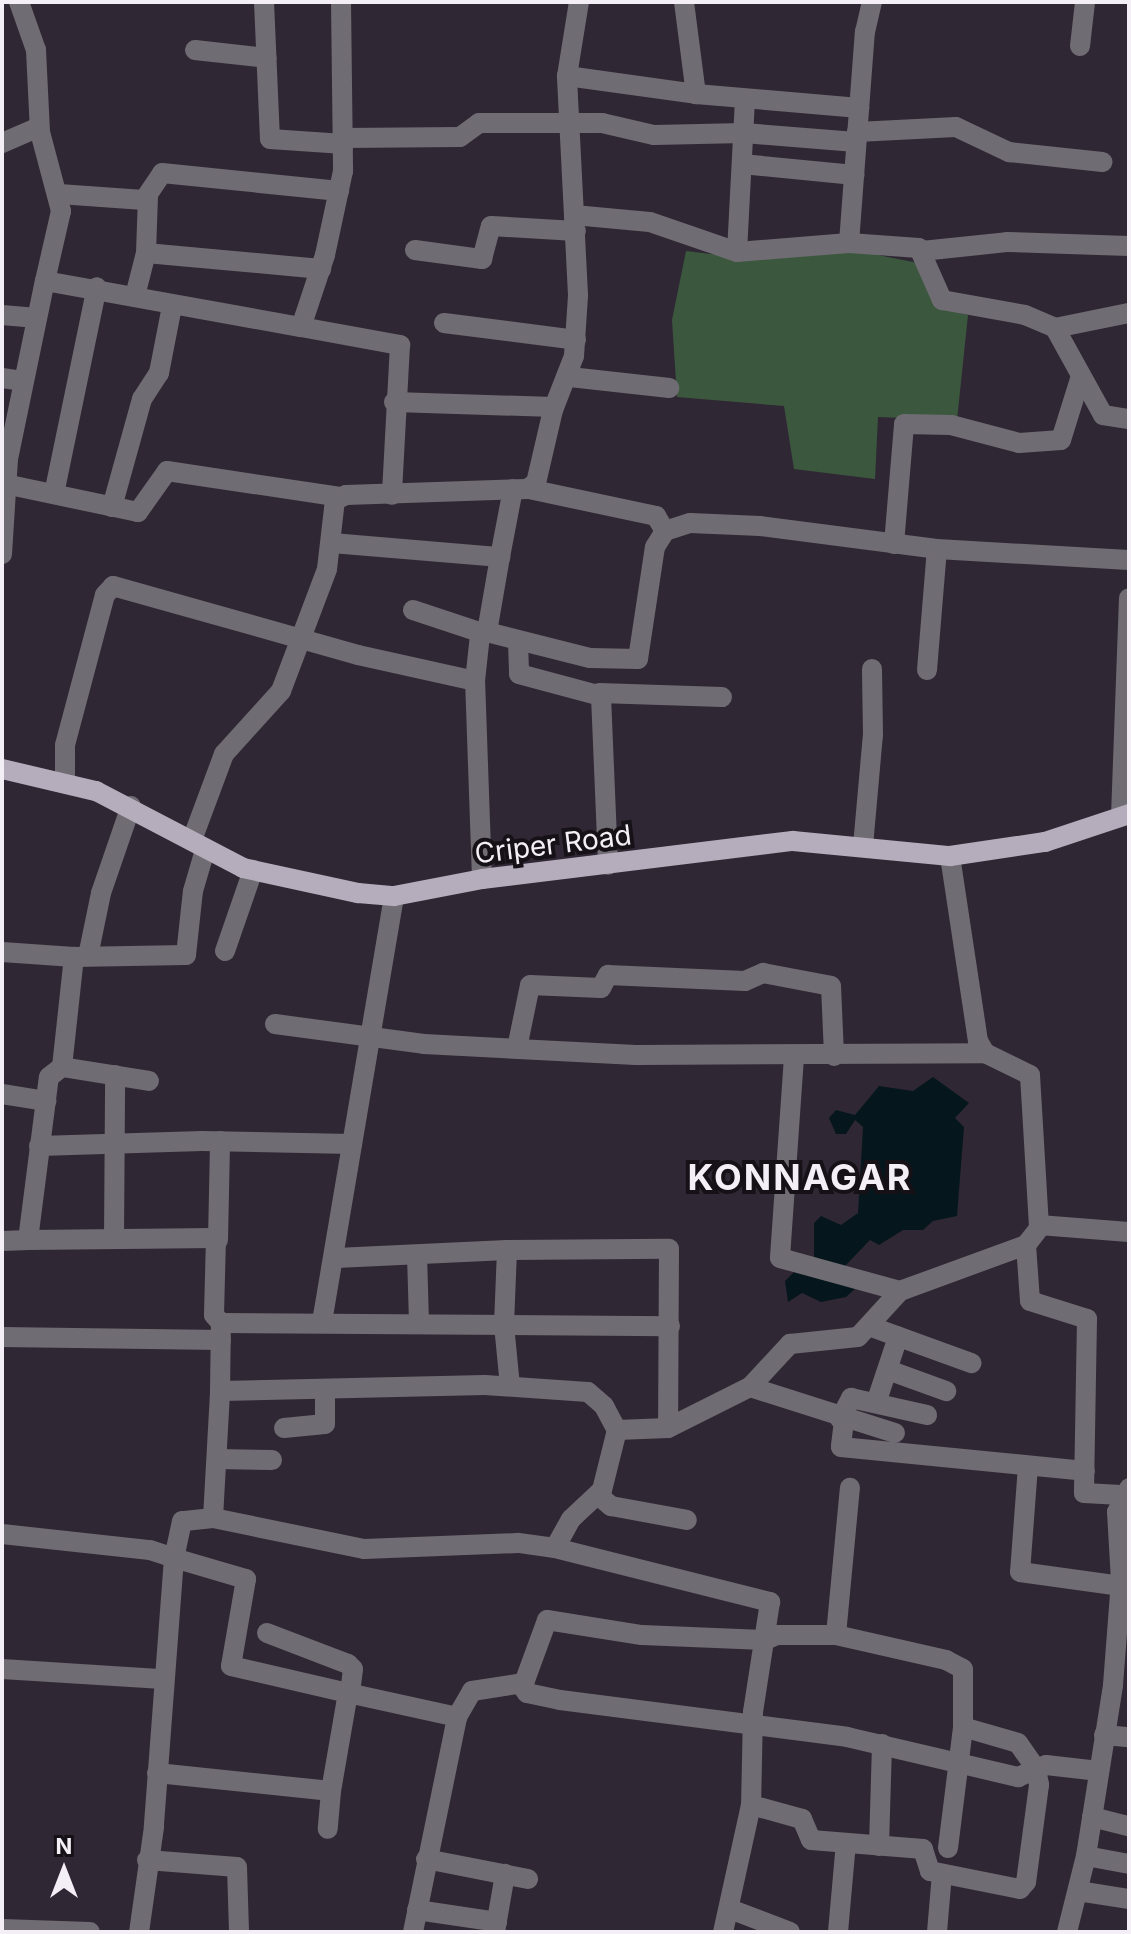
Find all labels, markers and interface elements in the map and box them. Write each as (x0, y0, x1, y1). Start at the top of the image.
street label: Criper Road (473, 818, 633, 870)
district label: KONNAGAR (688, 1156, 912, 1200)
north arrow (24, 1830, 104, 1910)
text: N (56, 1833, 72, 1859)

